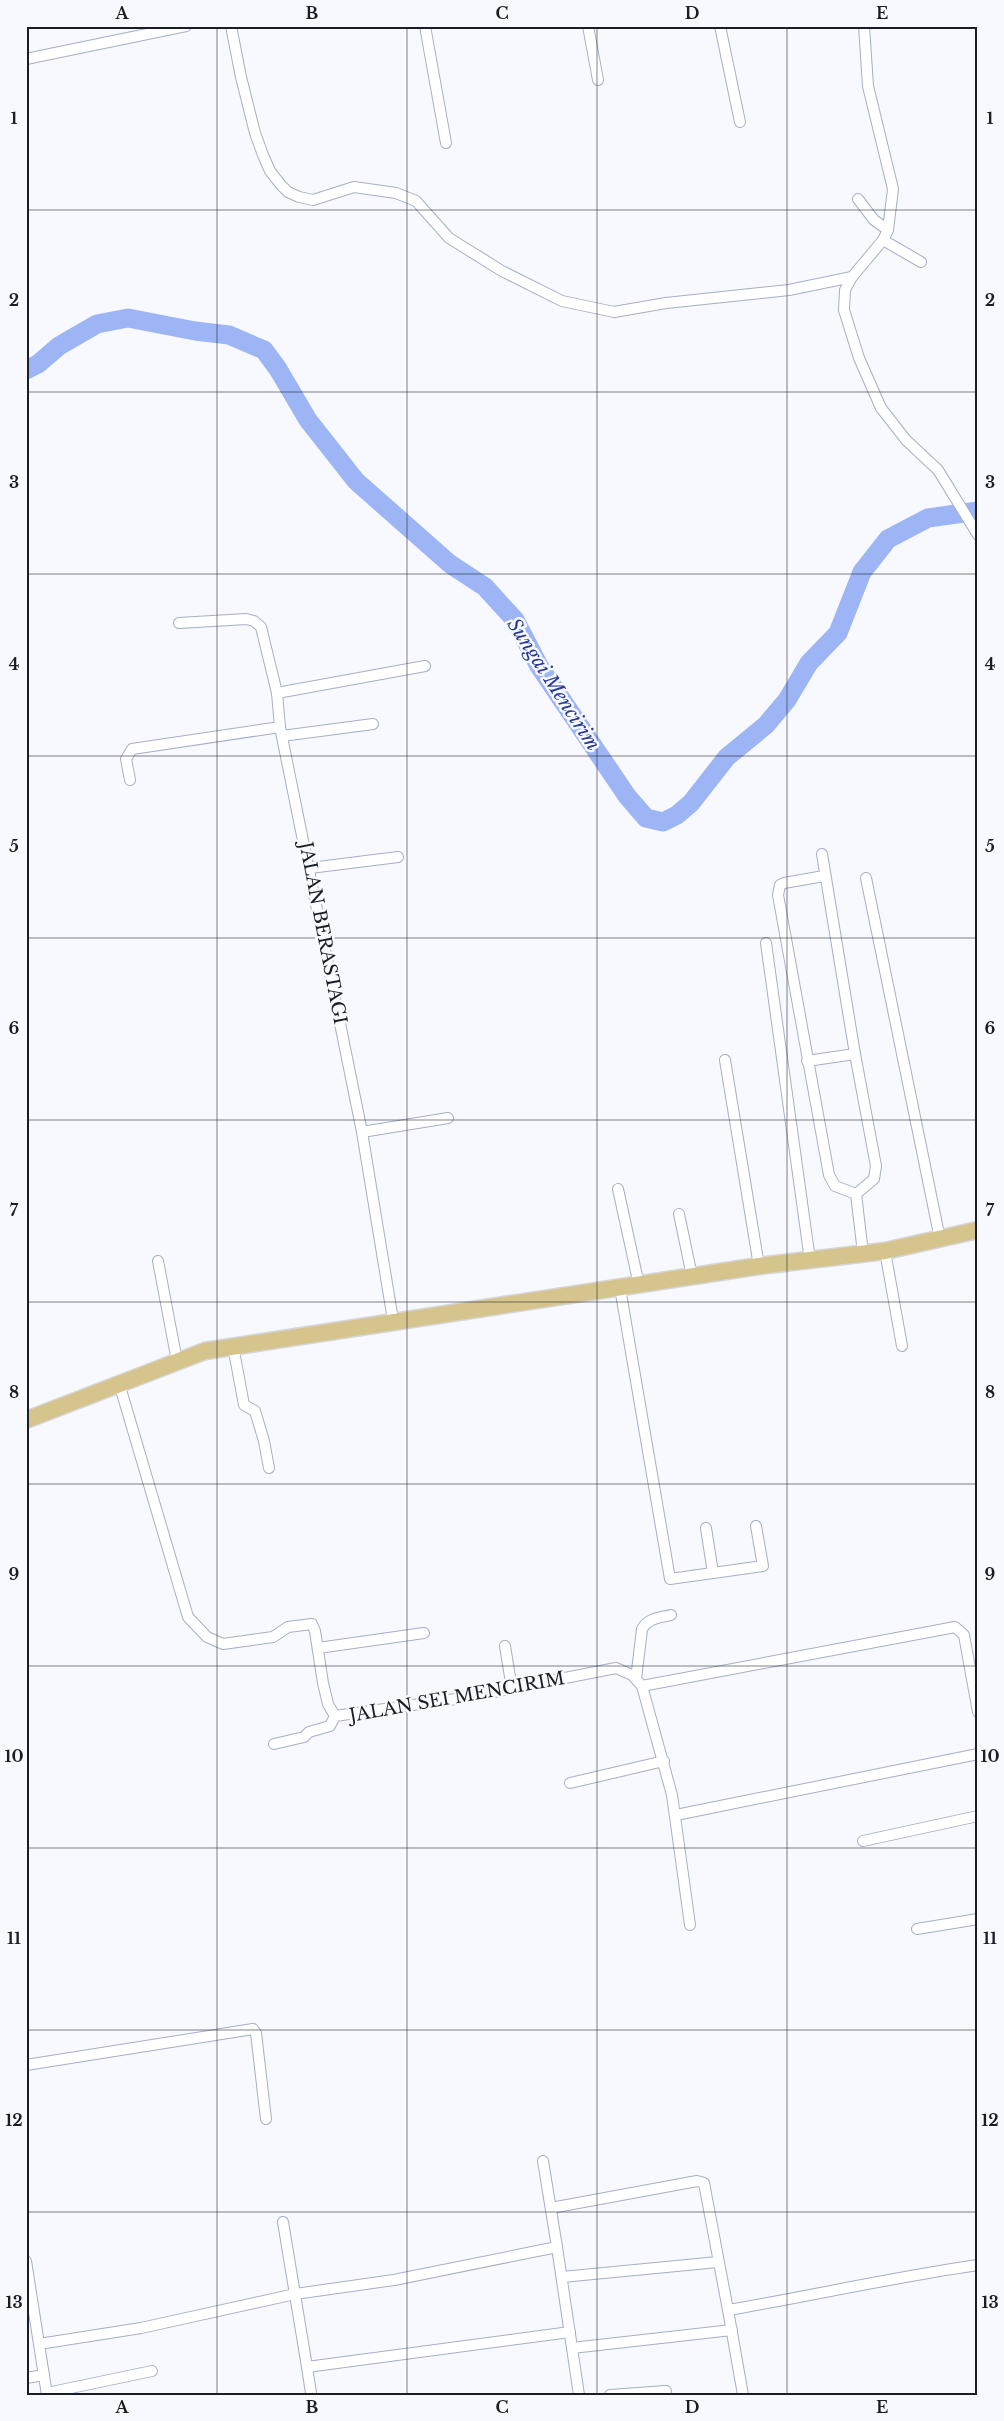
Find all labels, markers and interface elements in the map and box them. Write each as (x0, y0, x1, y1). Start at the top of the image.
text: A (115, 3, 130, 23)
text: B (306, 3, 319, 23)
text: C (495, 3, 509, 23)
text: D (685, 3, 699, 23)
text: E (876, 3, 888, 23)
text: 1 (11, 108, 18, 128)
text: 1 (987, 108, 994, 128)
text: 2 (9, 290, 19, 310)
text: 2 (985, 290, 995, 310)
text: 3 (9, 472, 19, 492)
text: 3 (985, 472, 995, 492)
water label: Sungai Mencirim (502, 614, 605, 755)
text: 4 (9, 654, 19, 674)
text: 4 (985, 654, 995, 674)
text: 5 (9, 836, 19, 856)
text: 5 (985, 836, 995, 856)
street label: JALAN BERASTAGI (294, 838, 351, 1026)
text: 6 (9, 1018, 20, 1038)
text: 6 (985, 1018, 996, 1038)
text: 7 (10, 1200, 19, 1220)
text: 7 (986, 1200, 995, 1220)
text: 8 (9, 1382, 19, 1402)
text: 8 (985, 1382, 995, 1402)
text: 9 (9, 1564, 20, 1584)
text: 9 (985, 1564, 996, 1584)
street label: JALAN SEI MENCIRIM (346, 1667, 566, 1727)
text: 10 (4, 1746, 24, 1766)
text: 10 (980, 1746, 1000, 1766)
text: 11 (7, 1928, 21, 1948)
text: 11 (983, 1928, 997, 1948)
text: 12 (5, 2110, 23, 2130)
text: 12 (981, 2110, 999, 2130)
text: 13 (5, 2292, 23, 2312)
text: 13 (981, 2292, 999, 2312)
text: A (115, 2397, 130, 2417)
text: B (306, 2397, 319, 2417)
text: C (495, 2397, 509, 2417)
text: D (685, 2397, 699, 2417)
text: E (876, 2397, 888, 2417)

